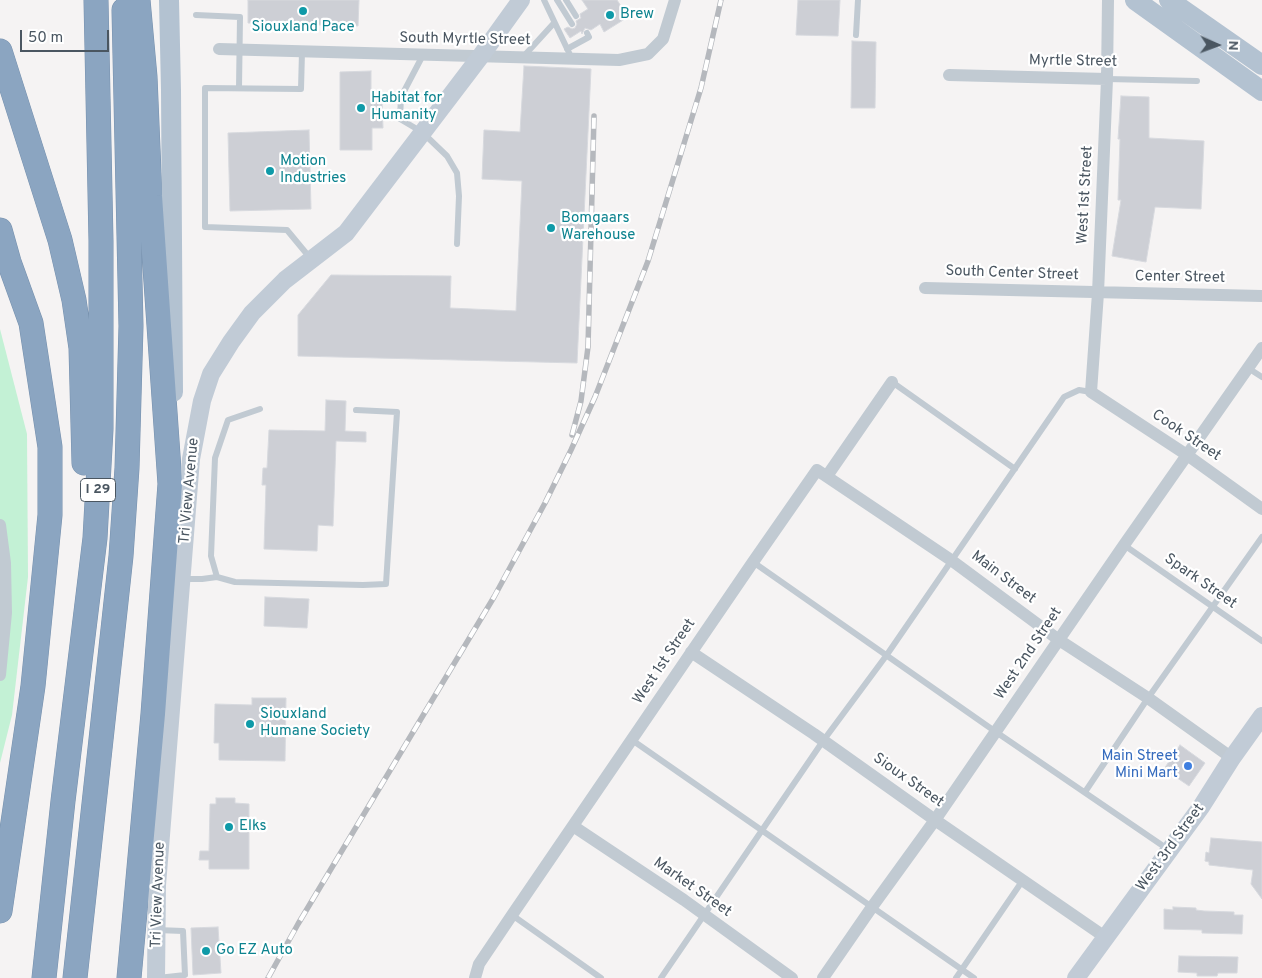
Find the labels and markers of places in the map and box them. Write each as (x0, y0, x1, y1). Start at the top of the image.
marker: Siouxland Pace (297, 5, 309, 17)
place label: Brew (620, 6, 654, 24)
marker: Brew (604, 9, 616, 21)
place label: Siouxland Pace (251, 19, 355, 37)
place label: Habitat for Humanity (371, 90, 442, 125)
marker: Habitat for Humanity (355, 102, 367, 114)
place label: Motion Industries (280, 153, 346, 188)
marker: Motion Industries (264, 165, 276, 177)
place label: Bomgaars Warehouse (561, 210, 635, 245)
marker: Bomgaars Warehouse (545, 222, 557, 234)
place label: Siouxland Humane Society (260, 706, 370, 741)
marker: Siouxland Humane Society (244, 718, 256, 730)
place label: Main Street Mini Mart (1101, 748, 1178, 783)
marker: Main Street Mini Mart (1182, 760, 1194, 772)
place label: Elks (239, 818, 267, 836)
marker: Elks (223, 821, 235, 833)
place label: Go EZ Auto (216, 942, 293, 960)
marker: Go EZ Auto (200, 945, 212, 957)

